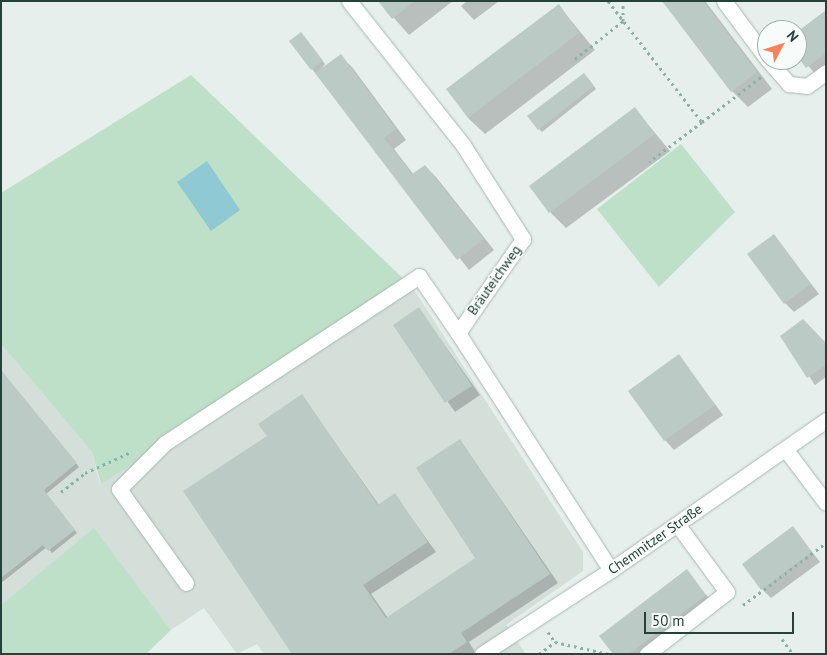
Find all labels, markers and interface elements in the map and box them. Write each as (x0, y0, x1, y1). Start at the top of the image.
north arrow (757, 20, 807, 70)
text: N (783, 27, 803, 45)
street label: Bräuteichweg (464, 242, 524, 318)
street label: Chemnitzer Straße (605, 500, 705, 578)
scale bar (647, 602, 797, 634)
text: 50 m (652, 611, 685, 630)

